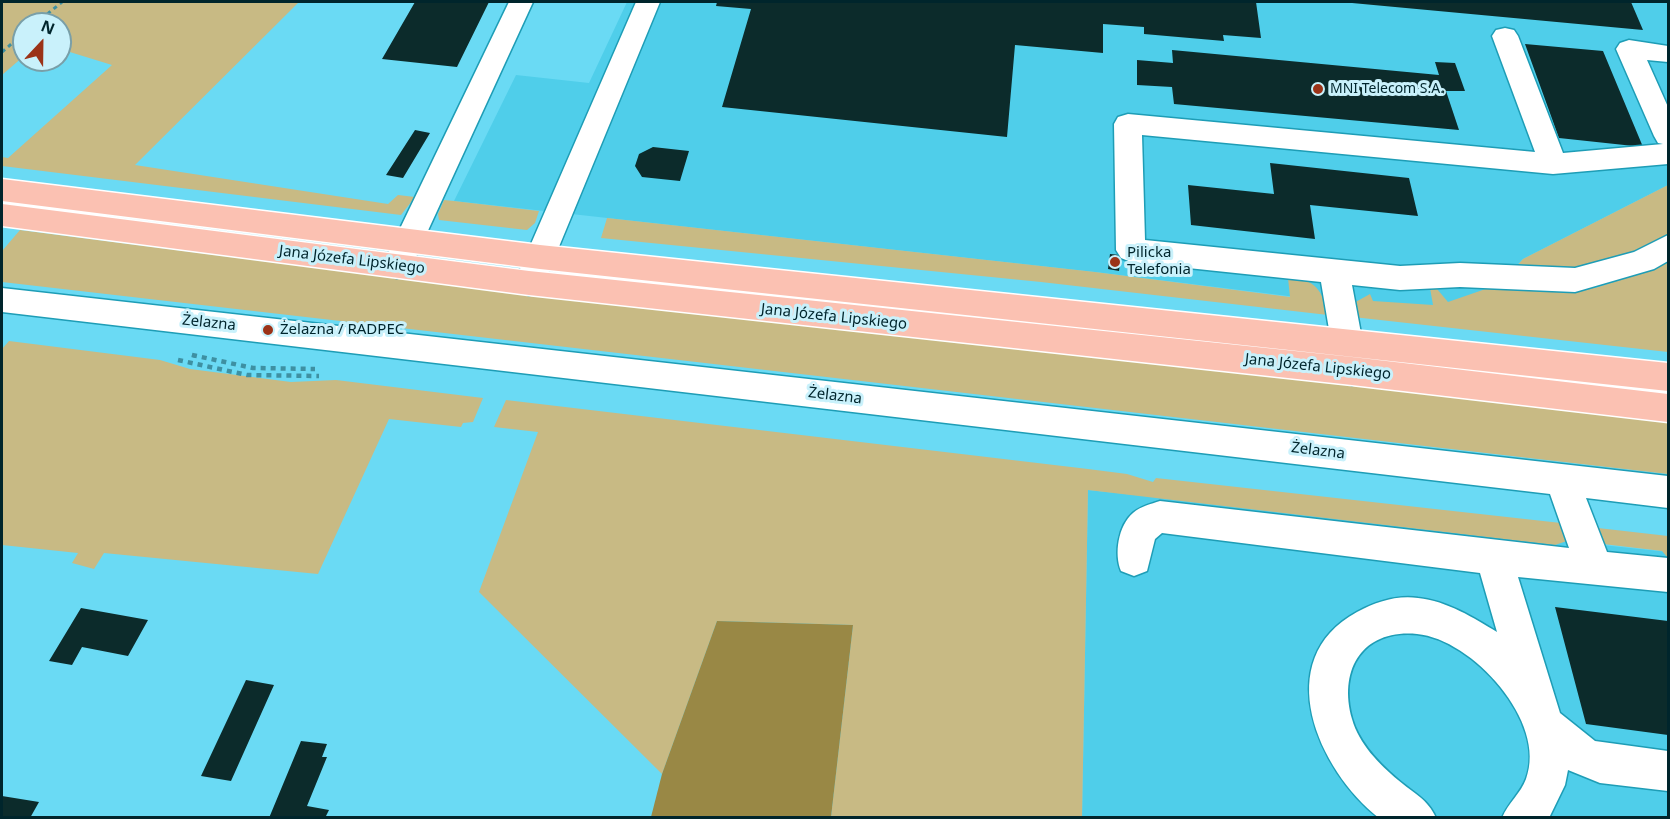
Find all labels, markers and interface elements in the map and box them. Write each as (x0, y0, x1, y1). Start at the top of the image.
north arrow (12, 12, 72, 72)
text: N (38, 15, 58, 40)
place label: MNI Telecom S.A. (1330, 81, 1444, 97)
marker: MNI Telecom S.A. (1311, 82, 1325, 96)
street label: Jana Józefa Lipskiego (278, 242, 426, 278)
place label: Pilicka Telefonia (1127, 244, 1191, 279)
marker: Pilicka Telefonia (1108, 255, 1122, 269)
street label: Jana Józefa Lipskiego (760, 300, 908, 334)
street label: Żelazna (181, 311, 237, 335)
place label: Żelazna / RADPEC (280, 321, 404, 339)
marker: Żelazna / RADPEC (261, 323, 275, 337)
street label: Jana Józefa Lipskiego (1244, 350, 1392, 384)
street label: Żelazna (807, 384, 863, 408)
street label: Żelazna (1290, 439, 1346, 463)

